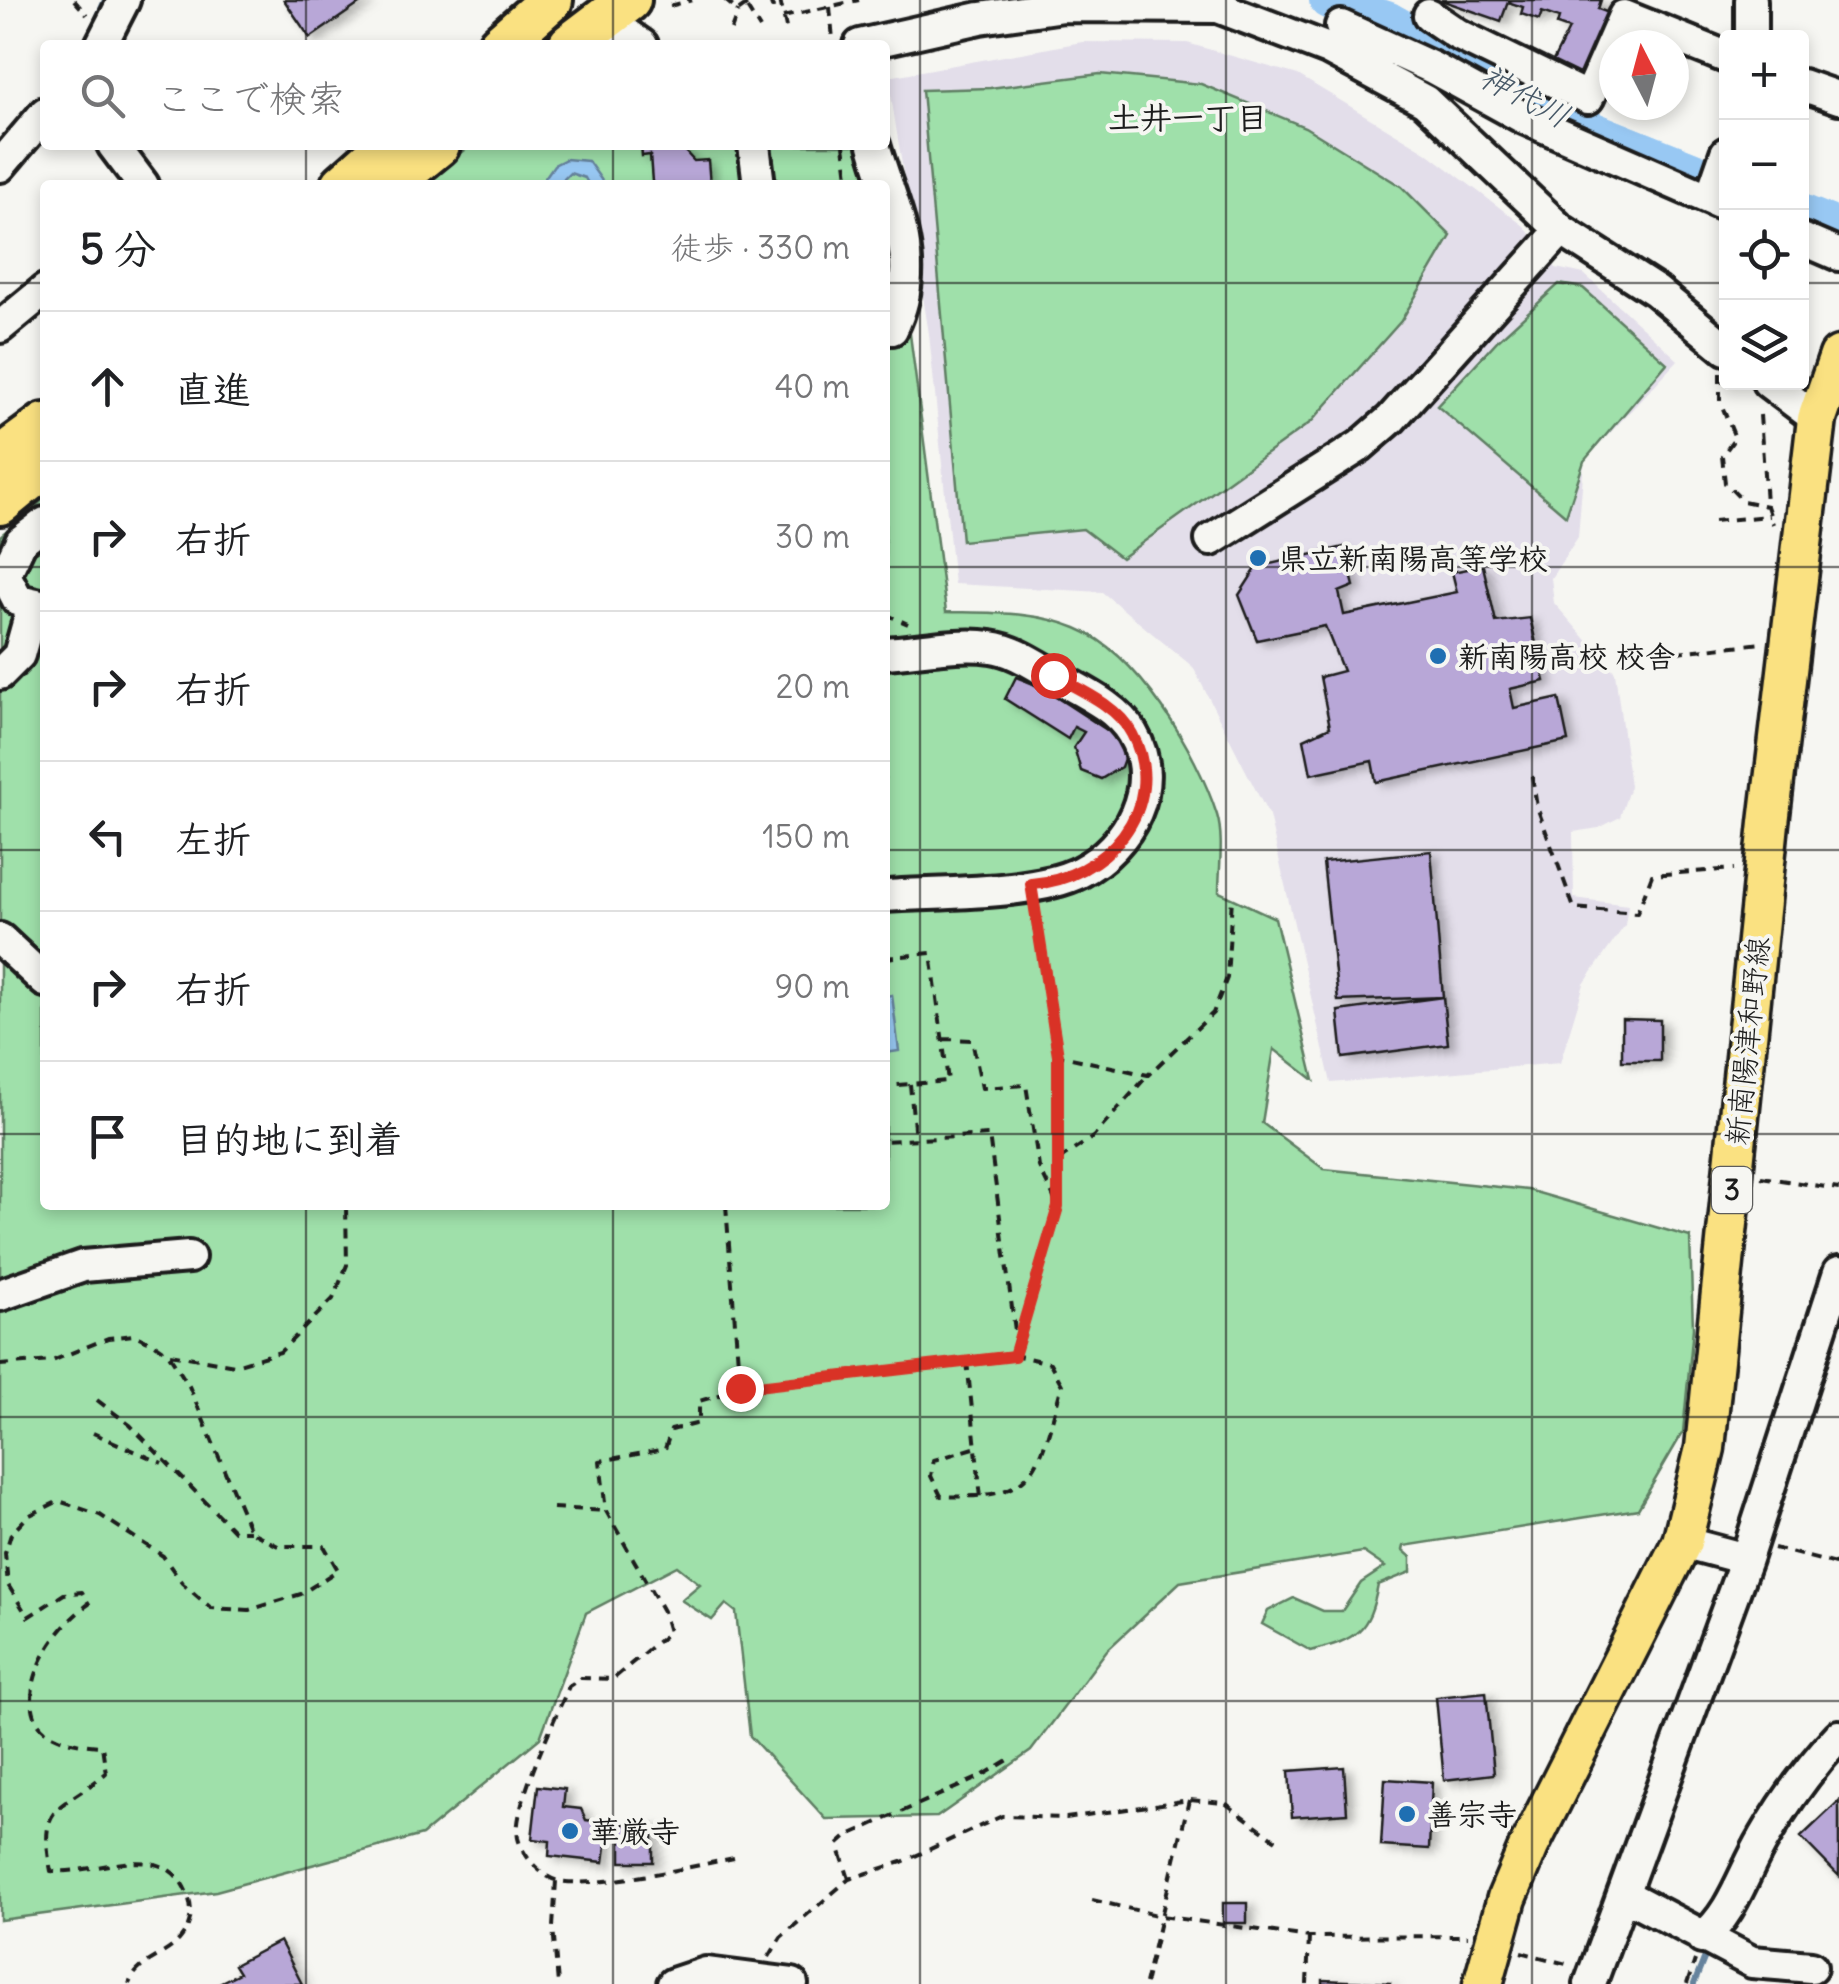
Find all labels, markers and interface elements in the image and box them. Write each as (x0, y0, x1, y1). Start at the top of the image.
north arrow (1599, 30, 1689, 120)
map controls (1719, 30, 1809, 390)
button: + (1719, 30, 1809, 120)
search box (40, 40, 890, 150)
water label: 神代川 (1473, 55, 1577, 137)
icon: search (75, 68, 130, 123)
text: ここで検索 (155, 75, 345, 122)
district label: 土井一丁目 (1108, 97, 1268, 138)
button: − (1719, 120, 1809, 210)
button: locate (1719, 210, 1809, 300)
text: 5 分 (80, 223, 156, 275)
text: 徒歩 · 330 m (671, 227, 850, 268)
button: layers (1719, 300, 1809, 390)
icon: ahead (80, 359, 135, 414)
text: 直進 (175, 366, 251, 413)
text: 40 m (775, 366, 850, 407)
icon: right (80, 509, 135, 564)
text: 右折 (175, 516, 251, 563)
text: 30 m (775, 516, 850, 557)
place label: 県立新南陽高等学校 (1278, 539, 1548, 577)
marker: 県立新南陽高等学校 (1247, 547, 1269, 569)
place label: 新南陽高校 校舎 (1458, 637, 1675, 675)
marker: 新南陽高校 校舎 (1427, 645, 1449, 667)
route start (1031, 653, 1077, 699)
icon: right (80, 659, 135, 714)
text: 右折 (175, 666, 251, 713)
text: 20 m (776, 666, 850, 707)
icon: left (80, 809, 135, 864)
text: 左折 (175, 816, 251, 863)
text: 150 m (762, 816, 850, 857)
street label: 新南陽津和野線 (1717, 935, 1777, 1147)
icon: right (80, 959, 135, 1014)
text: 右折 (175, 966, 251, 1013)
text: 90 m (775, 966, 850, 1007)
icon: arrive (80, 1109, 135, 1164)
text: 目的地に到着 (175, 1116, 403, 1163)
road number: 3 (1712, 1167, 1752, 1213)
route end (718, 1366, 764, 1412)
place label: 善宗寺 (1427, 1795, 1517, 1833)
marker: 善宗寺 (1396, 1803, 1418, 1825)
place label: 華厳寺 (590, 1812, 680, 1850)
marker: 華厳寺 (559, 1820, 581, 1842)

